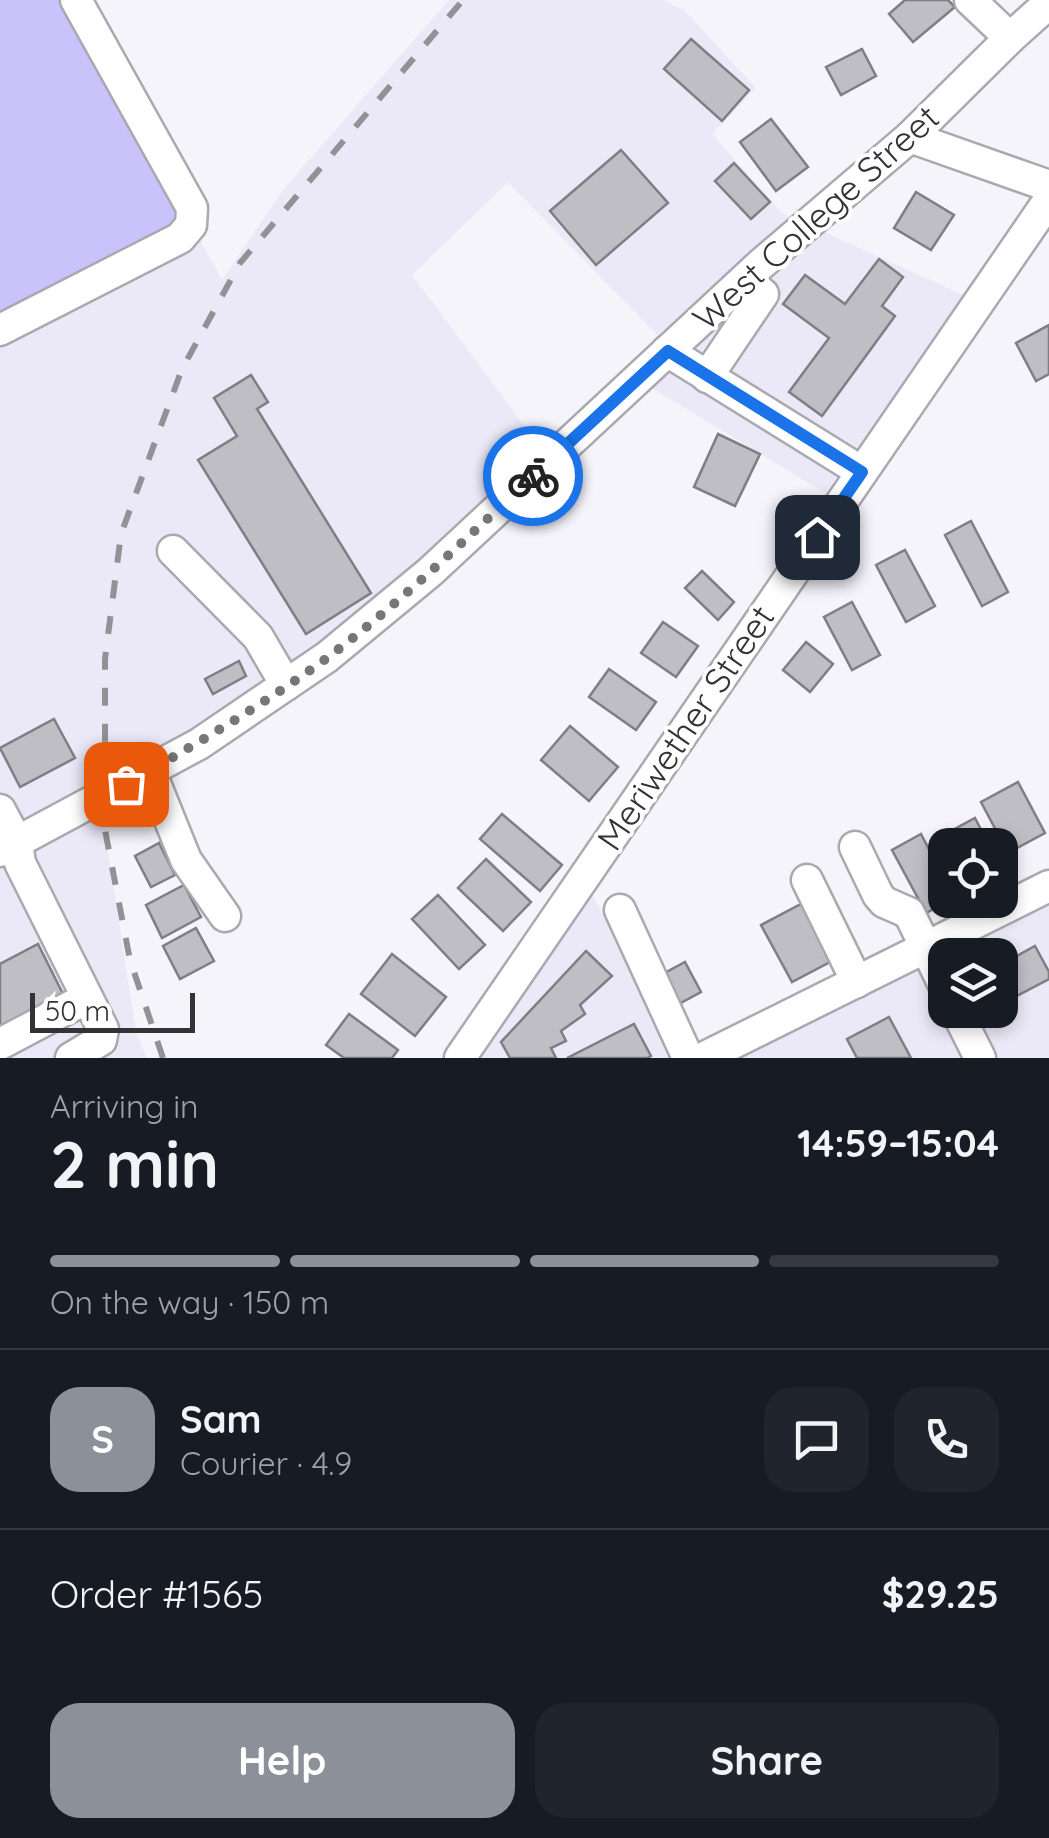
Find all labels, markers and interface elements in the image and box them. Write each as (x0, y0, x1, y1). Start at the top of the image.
street label: West College Street (683, 95, 948, 339)
courier (483, 426, 583, 526)
icon: bike (506, 449, 561, 504)
pin (775, 495, 860, 580)
icon: home (790, 510, 845, 565)
street label: Meriwether Street (587, 597, 783, 858)
pin (84, 742, 169, 827)
icon: bag (99, 757, 154, 812)
map controls (928, 828, 1018, 1028)
button: locate (928, 828, 1018, 918)
button: layers (928, 938, 1018, 1028)
scale bar (30, 988, 195, 1032)
text: 50 m (45, 993, 110, 1028)
text: Arriving in (50, 1086, 199, 1126)
text: 14:59–15:04 (797, 1119, 999, 1167)
text: 2 min (50, 1123, 219, 1204)
text: On the way · 150 m (50, 1282, 329, 1322)
button: chat (764, 1387, 869, 1492)
button: phone (894, 1387, 999, 1492)
text: Sam (180, 1395, 262, 1443)
text: S (91, 1415, 114, 1463)
text: Courier · 4.9 (180, 1443, 352, 1483)
text: Order #1565 (50, 1570, 263, 1618)
text: $29.25 (882, 1570, 999, 1618)
button: Help (50, 1703, 515, 1818)
button: Share (535, 1703, 999, 1818)

